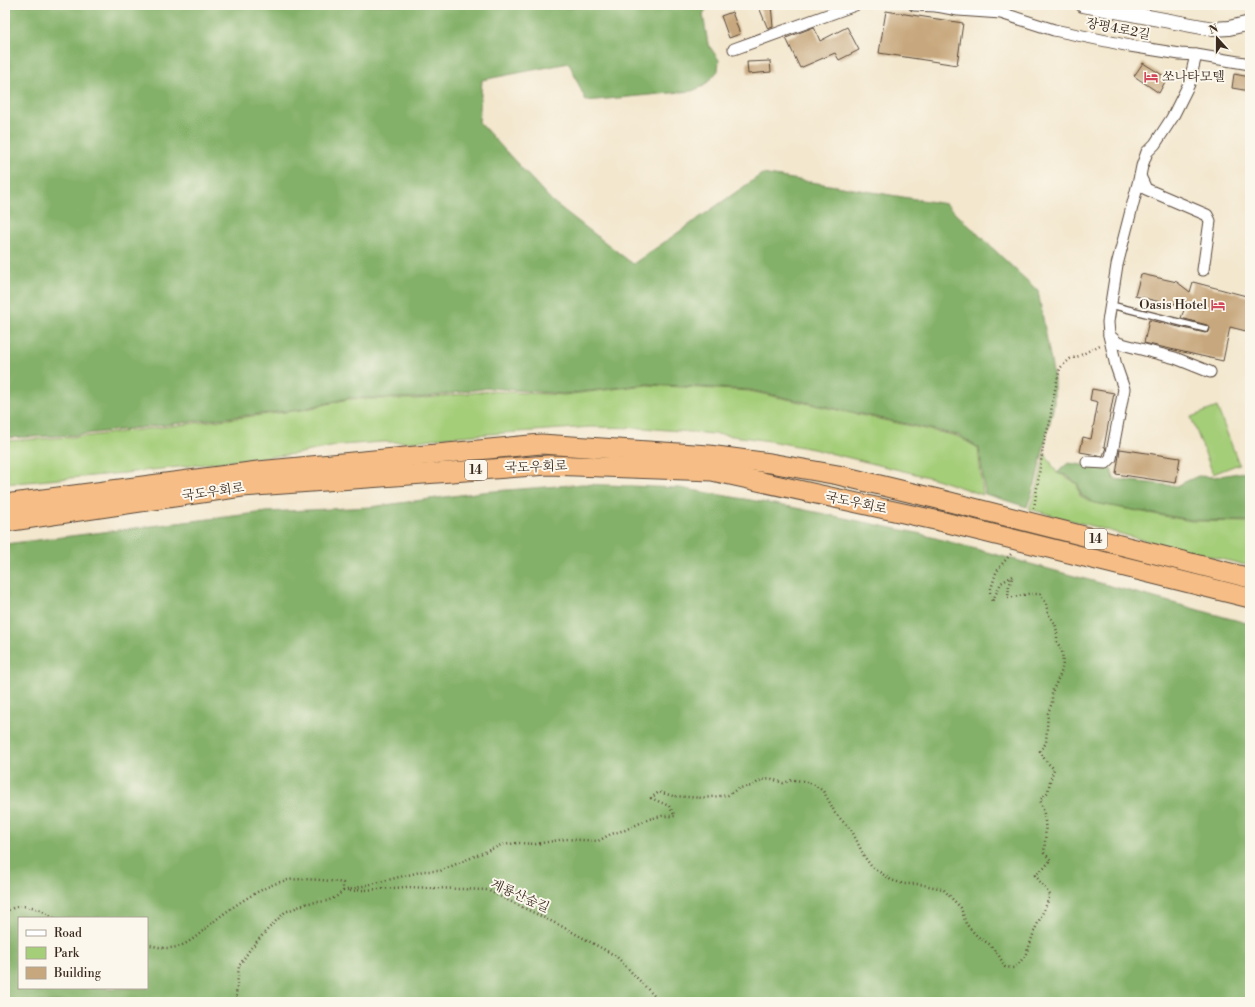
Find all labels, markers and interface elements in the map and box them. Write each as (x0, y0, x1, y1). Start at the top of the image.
street label: 장평4로2길 (1084, 15, 1152, 43)
north arrow (1197, 18, 1237, 58)
text: N (1207, 21, 1221, 38)
hotel icon: 쏘나타모텔 (1143, 69, 1159, 85)
place label: 쏘나타모텔 (1162, 69, 1225, 85)
place label: Oasis Hotel (1139, 297, 1207, 313)
hotel icon: Oasis Hotel (1210, 297, 1226, 313)
street label: 국도우회로 (504, 458, 568, 476)
road number: 14 (465, 460, 487, 480)
street label: 국도우회로 (181, 480, 246, 504)
street label: 국도우회로 (824, 489, 889, 517)
road number: 14 (1085, 529, 1107, 549)
street label: 계룡산숲길 (488, 876, 552, 916)
legend (18, 917, 148, 989)
text: Road (54, 926, 82, 941)
text: Park (54, 946, 80, 961)
text: Building (53, 966, 102, 981)

